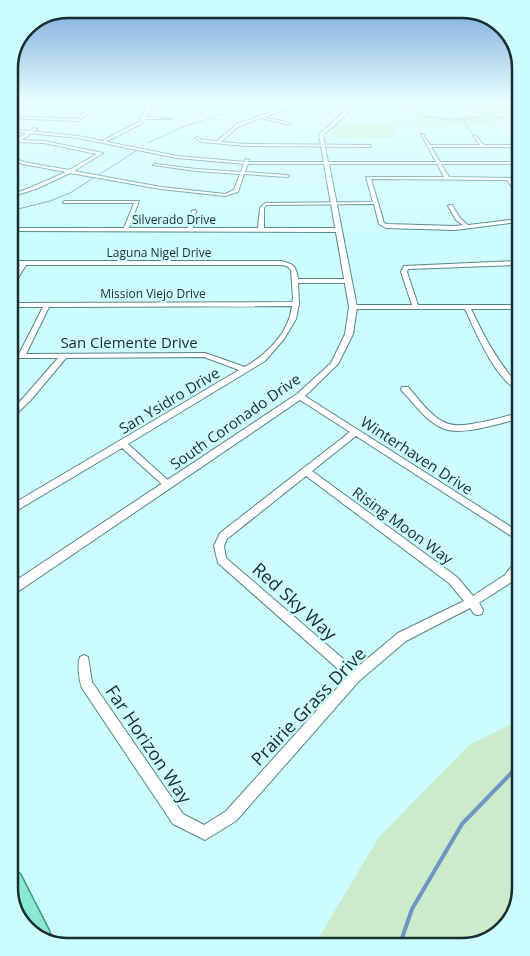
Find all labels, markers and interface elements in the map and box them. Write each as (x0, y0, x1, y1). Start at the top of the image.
street label: Silverado Drive (132, 211, 216, 228)
street label: Laguna Nigel Drive (107, 244, 212, 261)
street label: Mission Viejo Drive (100, 285, 206, 302)
street label: San Clemente Drive (60, 332, 198, 352)
street label: San Ysidro Drive (115, 362, 223, 438)
street label: South Coronado Drive (166, 368, 304, 474)
street label: Winterhaven Drive (357, 411, 477, 499)
street label: Rising Moon Way (349, 482, 458, 569)
street label: Red Sky Way (248, 557, 343, 646)
street label: Prairie Grass Drive (245, 642, 371, 770)
street label: Far Horizon Way (100, 680, 198, 809)

